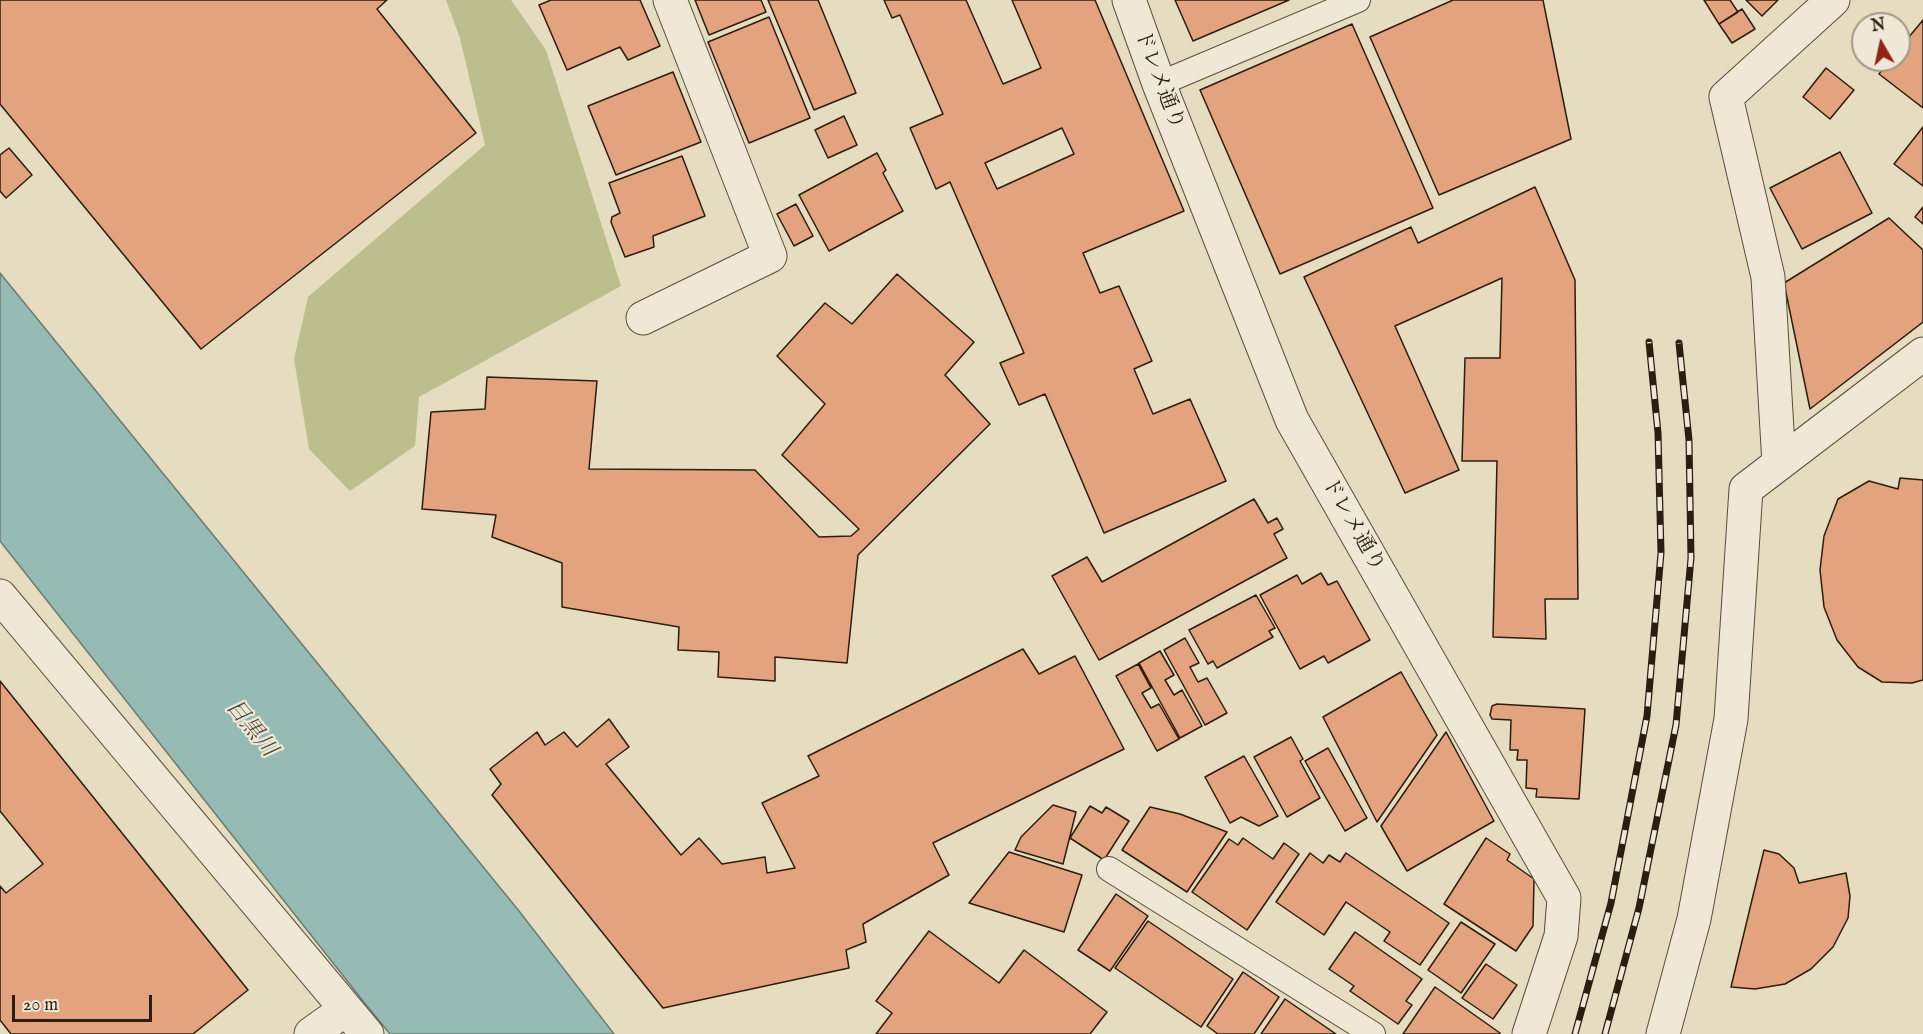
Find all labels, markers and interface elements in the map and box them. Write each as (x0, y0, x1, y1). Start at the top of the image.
north arrow (1851, 12, 1911, 72)
text: N (1870, 15, 1887, 37)
street label: ドレメ通り (1127, 26, 1189, 134)
street label: ドレメ通り (1315, 473, 1389, 577)
water label: 目黒川 (219, 695, 281, 763)
scale bar (15, 983, 154, 1021)
text: 20 m (23, 994, 58, 1017)

